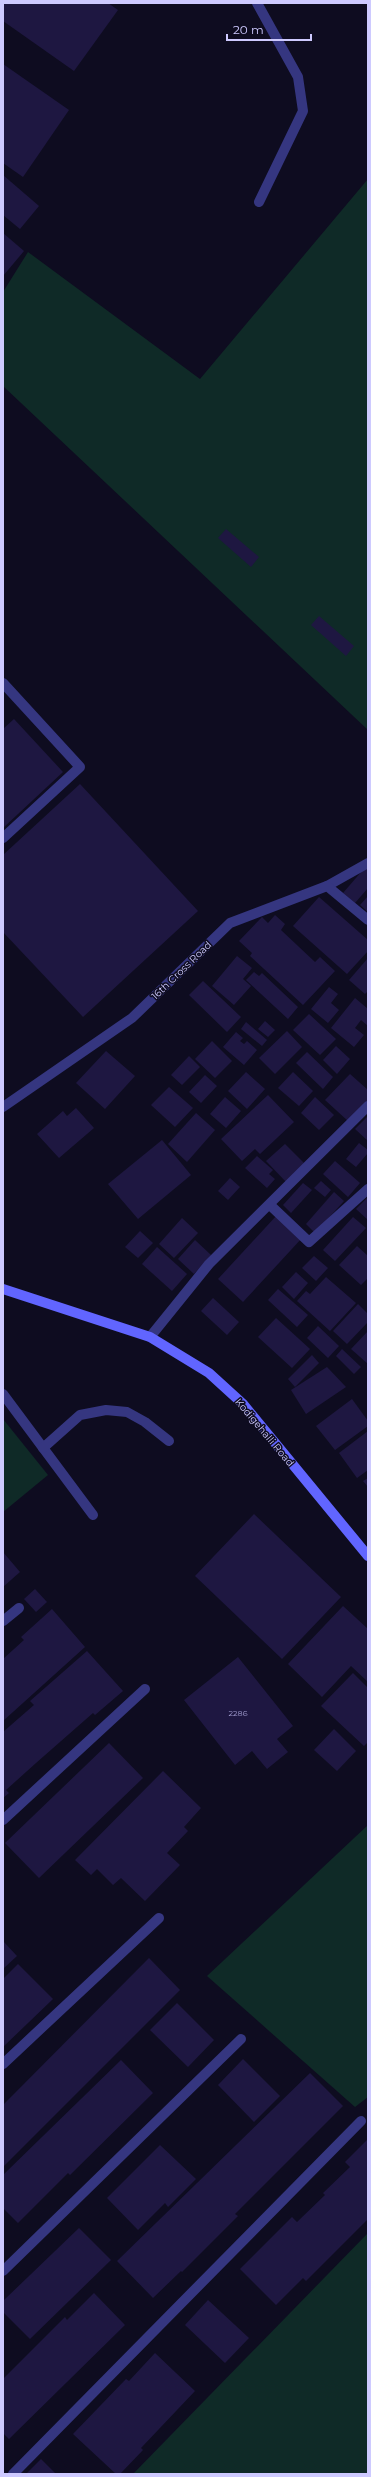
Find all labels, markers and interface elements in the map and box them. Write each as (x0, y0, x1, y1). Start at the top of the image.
scale bar (227, 16, 311, 42)
text: 20 m (233, 22, 264, 37)
street label: 16th Cross Road (148, 938, 214, 1002)
street label: Kodigehalli Road (232, 1396, 297, 1469)
house number: 2286 (228, 1708, 248, 1718)

